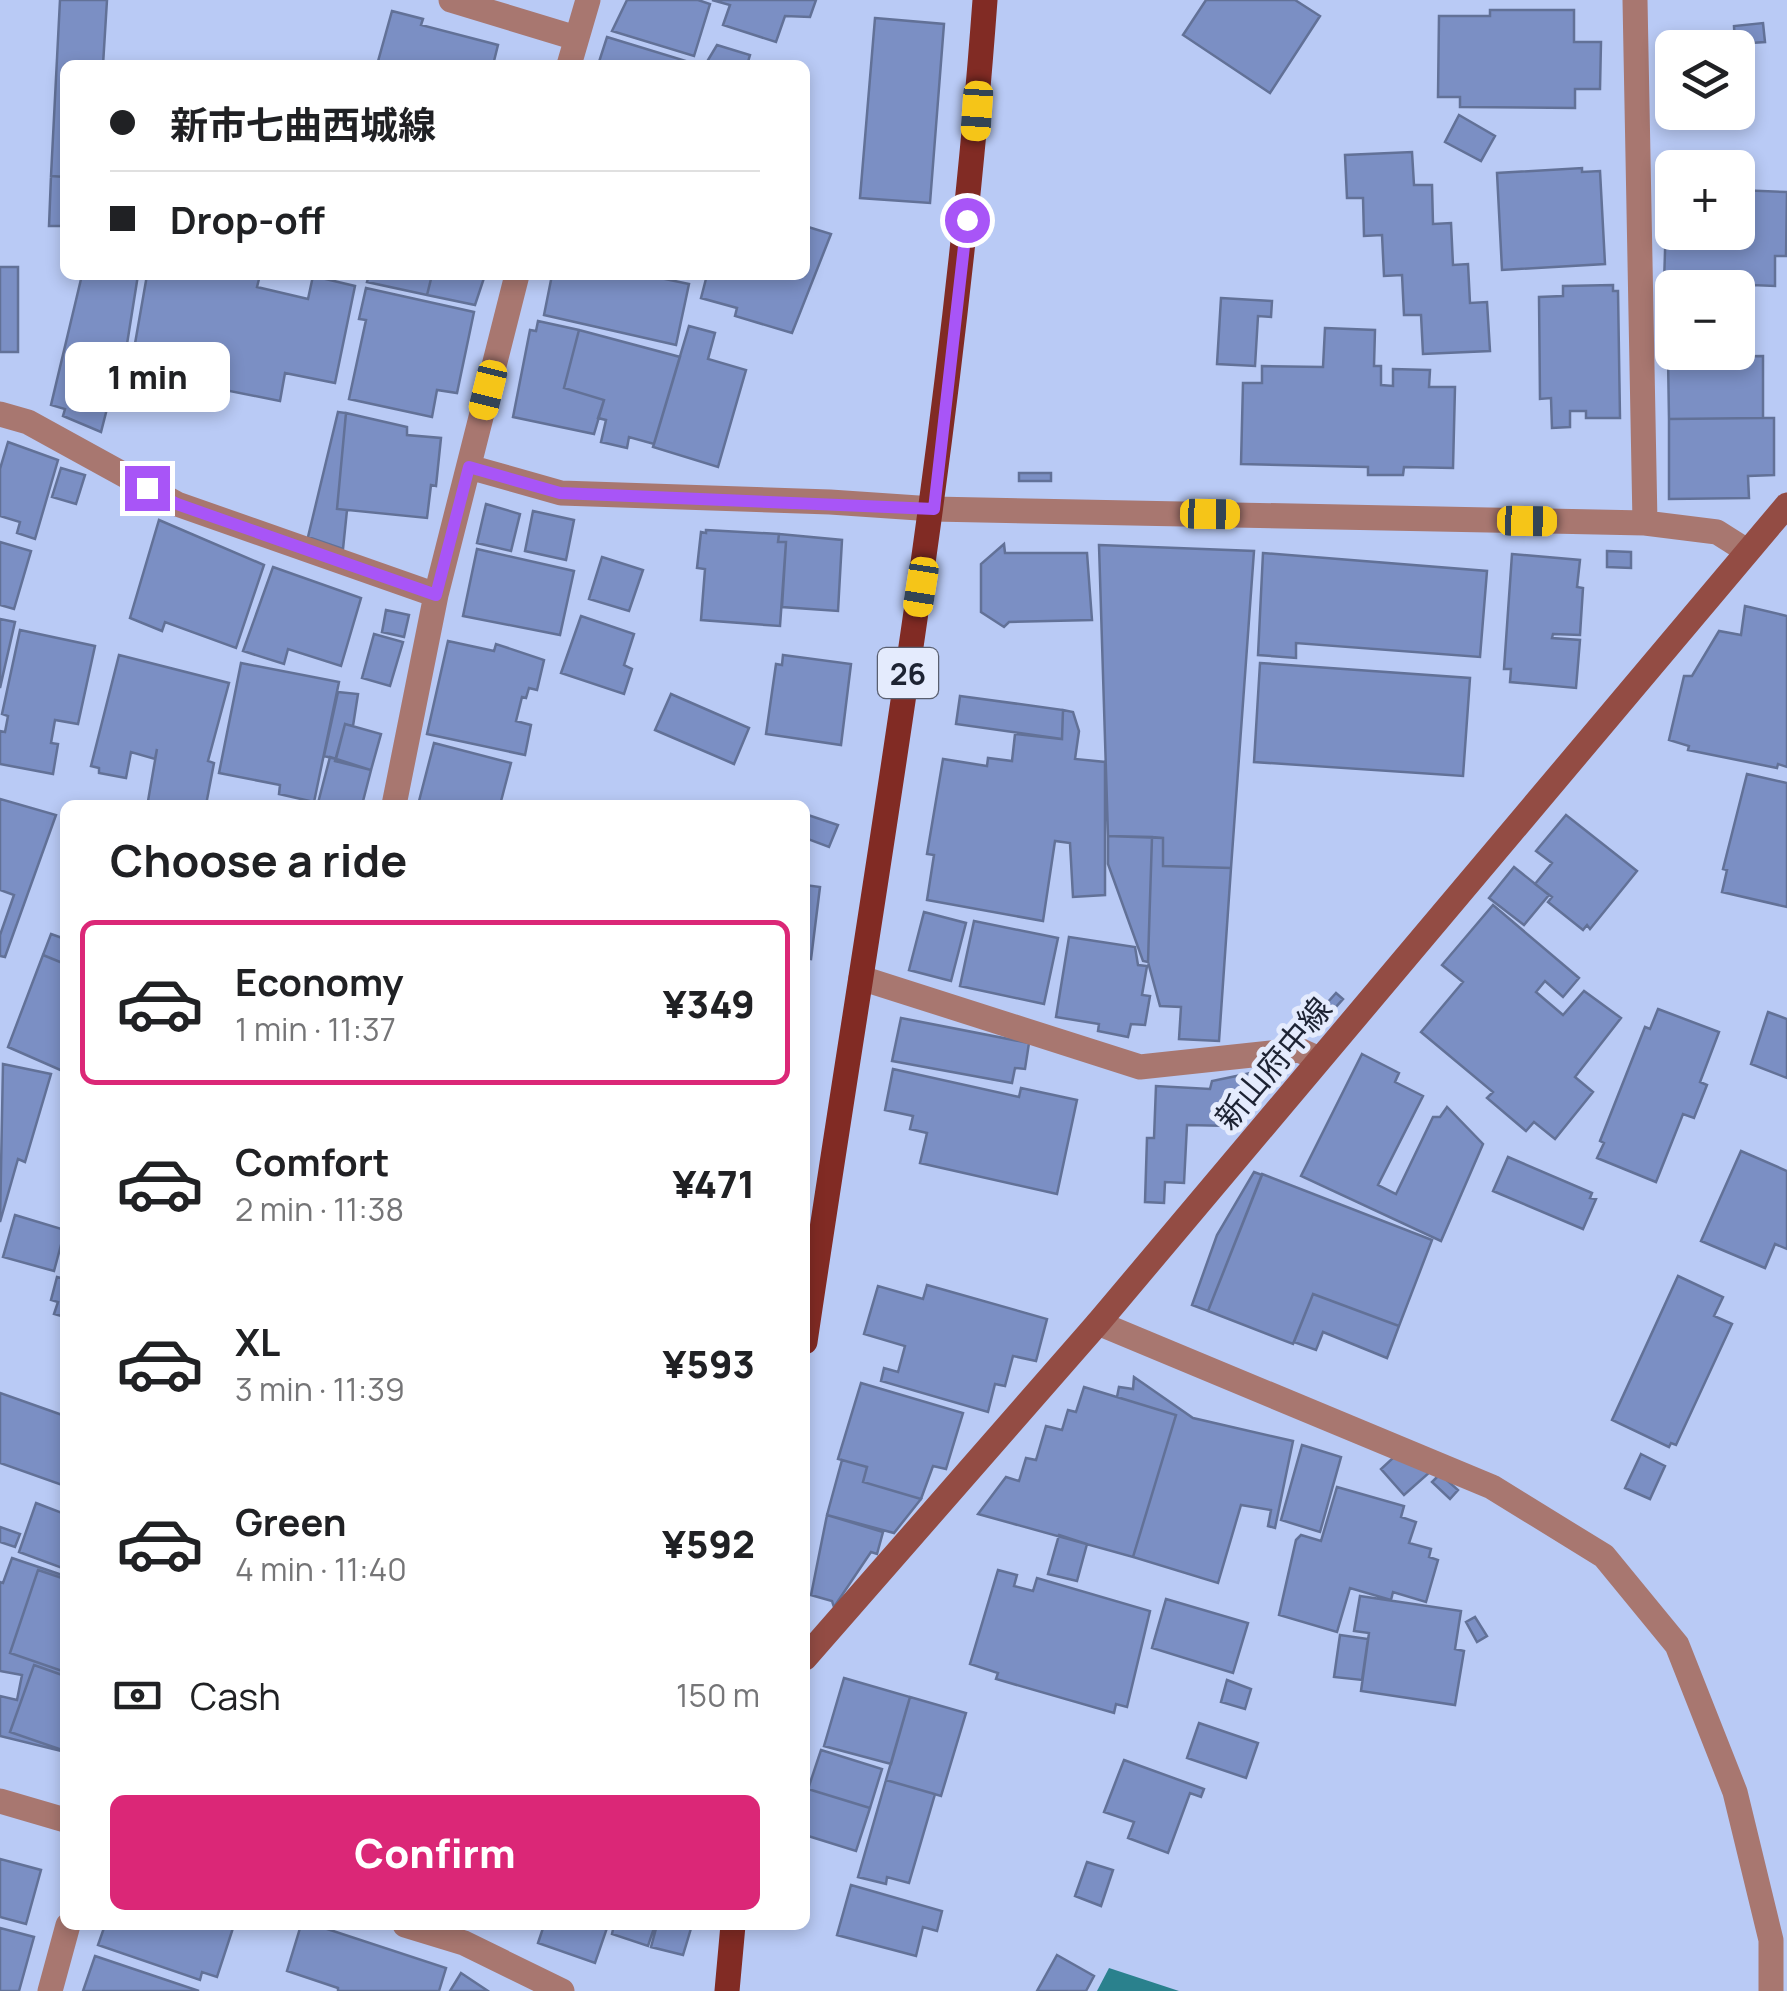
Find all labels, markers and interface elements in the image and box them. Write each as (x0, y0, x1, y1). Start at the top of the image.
map controls (1655, 30, 1755, 370)
button: layers (1655, 30, 1755, 130)
car (960, 80, 994, 142)
text: 新市七曲西城線 (170, 98, 436, 150)
button: + (1655, 150, 1755, 250)
text: Drop-off (170, 193, 325, 245)
route start (945, 198, 990, 243)
button: − (1655, 270, 1755, 370)
callout: 1 min (64, 343, 230, 413)
text: 1 min (107, 355, 188, 399)
car (466, 357, 510, 423)
route end (125, 466, 170, 511)
car (1180, 498, 1240, 530)
car (1497, 505, 1557, 537)
car (901, 555, 941, 619)
road number: 26 (878, 648, 938, 698)
text: Choose a ride (110, 829, 407, 891)
text: Economy (235, 955, 404, 1007)
icon: car (115, 958, 205, 1048)
text: ¥349 (663, 977, 755, 1029)
street label: 新山府中線 (1205, 988, 1341, 1138)
text: 1 min · 11:37 (235, 1007, 396, 1051)
text: Comfort (235, 1135, 389, 1187)
icon: car (115, 1138, 205, 1228)
text: ¥471 (672, 1157, 755, 1209)
text: 2 min · 11:38 (235, 1187, 404, 1231)
text: XL (235, 1315, 280, 1367)
icon: car (115, 1318, 205, 1408)
text: ¥593 (663, 1337, 755, 1389)
text: 3 min · 11:39 (235, 1367, 405, 1411)
text: Green (235, 1495, 347, 1547)
icon: car (115, 1498, 205, 1588)
text: ¥592 (662, 1517, 755, 1569)
text: 4 min · 11:40 (235, 1547, 407, 1591)
icon: cash (110, 1668, 165, 1723)
text: Cash (190, 1669, 281, 1721)
text: 150 m (676, 1673, 760, 1717)
button: Confirm (110, 1795, 760, 1910)

